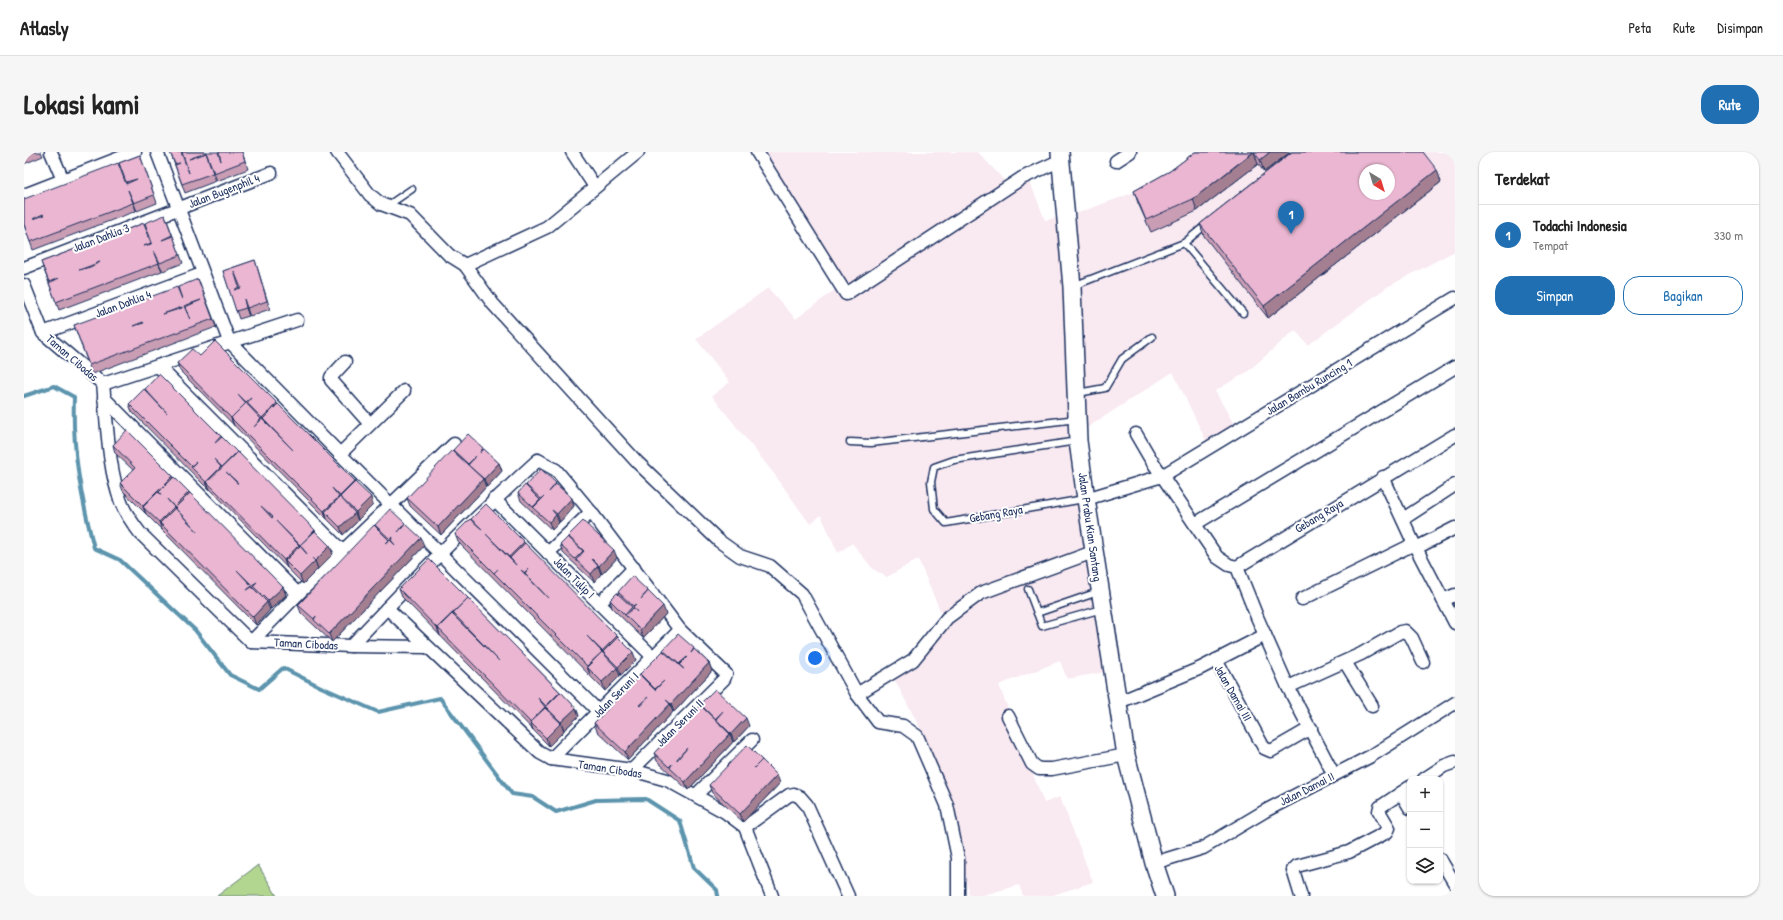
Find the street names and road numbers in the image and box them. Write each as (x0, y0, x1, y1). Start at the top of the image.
street label: Jalan Bugenphil 4 (186, 169, 262, 212)
street label: Jalan Dahlia 3 (70, 219, 132, 256)
street label: Jalan Dahlia 4 (92, 285, 154, 322)
street label: Taman Cibodas (42, 330, 102, 385)
street label: Jalan Bambu Runcing 1 (1263, 354, 1355, 419)
street label: Jalan Prabu Kian Santang (1074, 471, 1107, 583)
street label: Gebang Raya (1291, 494, 1346, 537)
street label: Gebang Raya (968, 500, 1024, 527)
street label: Jalan Tulip I (550, 553, 599, 602)
street label: Taman Cibodas (273, 633, 339, 654)
street label: Jalan Damai III (1210, 661, 1256, 724)
street label: Jalan Seruni I (589, 668, 642, 721)
street label: Jalan Seruni II (652, 695, 707, 750)
street label: Taman Cibodas (577, 755, 644, 782)
street label: Jalan Damai II (1276, 767, 1337, 810)

